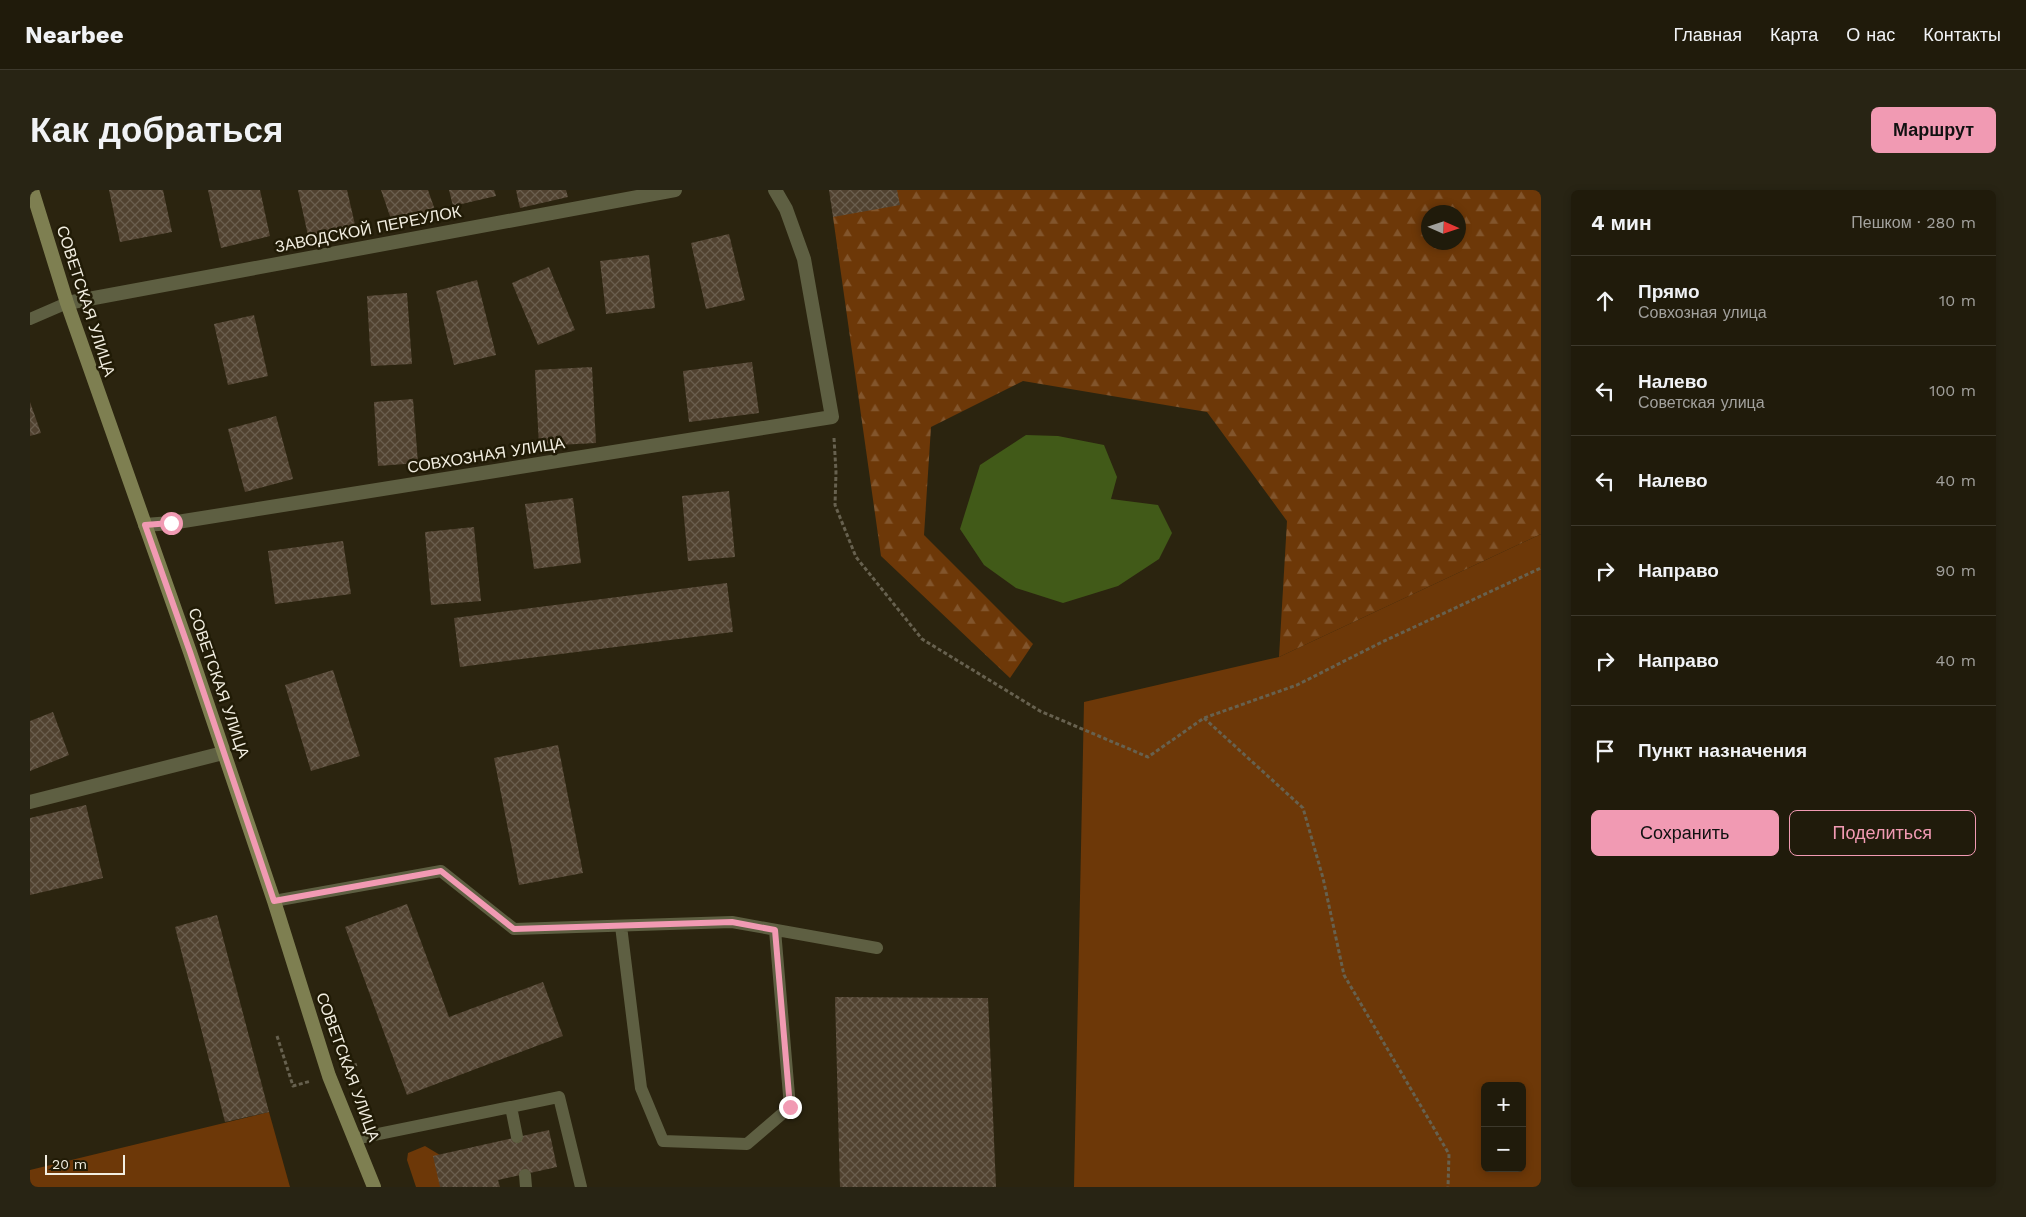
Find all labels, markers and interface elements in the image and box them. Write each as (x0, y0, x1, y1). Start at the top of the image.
text: Nearbee (25, 21, 124, 49)
text: Главная (1673, 24, 1742, 45)
text: Карта (1770, 24, 1818, 45)
text: О нас (1846, 24, 1895, 45)
text: Контакты (1923, 24, 2001, 45)
button: Маршрут (1871, 107, 1996, 153)
text: Как добраться (30, 109, 283, 151)
street label: ЗАВОДСКОЙ ПЕРЕУЛОК (273, 202, 463, 256)
north arrow (1421, 205, 1466, 250)
text: 4 мин (1591, 210, 1652, 235)
text: Пешком · 280 m (1851, 213, 1976, 232)
street label: СОВЕТСКАЯ УЛИЦА (53, 223, 119, 379)
text: Прямо (1638, 280, 1700, 303)
icon: ahead (1591, 287, 1619, 315)
text: 10 m (1939, 291, 1976, 310)
text: Совхозная улица (1638, 303, 1767, 322)
text: Налево (1638, 370, 1708, 393)
icon: left (1591, 377, 1619, 405)
text: 100 m (1929, 381, 1976, 400)
text: Советская улица (1638, 393, 1765, 412)
street label: СОВХОЗНАЯ УЛИЦА (406, 433, 566, 477)
icon: left (1591, 467, 1619, 495)
text: Налево (1638, 469, 1708, 492)
text: 40 m (1936, 471, 1976, 490)
route start (160, 512, 183, 535)
icon: right (1591, 557, 1619, 585)
text: Направо (1638, 559, 1719, 582)
text: 90 m (1935, 561, 1976, 580)
street label: СОВЕТСКАЯ УЛИЦА (184, 605, 254, 761)
icon: right (1591, 647, 1619, 675)
text: Направо (1638, 649, 1719, 672)
text: 40 m (1936, 651, 1976, 670)
icon: arrive (1591, 737, 1619, 765)
text: Пункт назначения (1638, 739, 1807, 762)
button: Сохранить (1591, 810, 1779, 856)
button: Поделиться (1789, 810, 1976, 856)
street label: СОВЕТСКАЯ УЛИЦА (312, 990, 384, 1145)
map controls (1481, 1082, 1526, 1172)
button: + (1481, 1082, 1526, 1127)
route end (779, 1096, 802, 1119)
button: − (1481, 1127, 1526, 1172)
scale bar (45, 1152, 125, 1175)
text: 20 m (52, 1156, 87, 1172)

